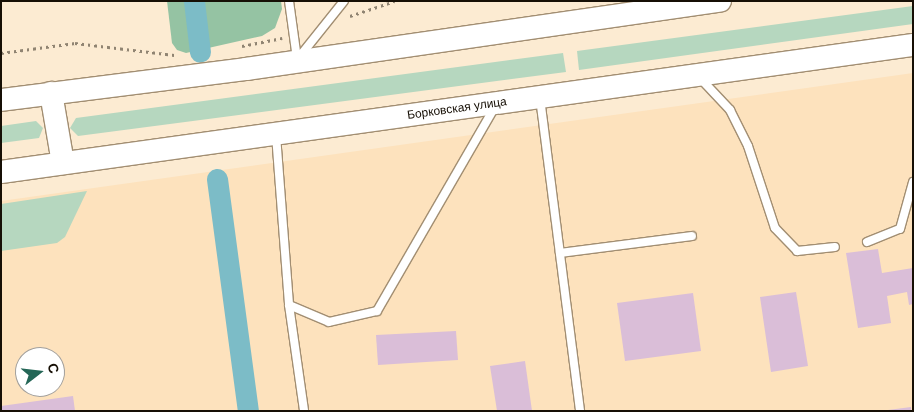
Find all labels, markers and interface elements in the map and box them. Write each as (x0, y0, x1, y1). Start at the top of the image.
street label: Борковская улица (406, 95, 508, 123)
north arrow (15, 347, 65, 397)
text: С (44, 361, 63, 375)

